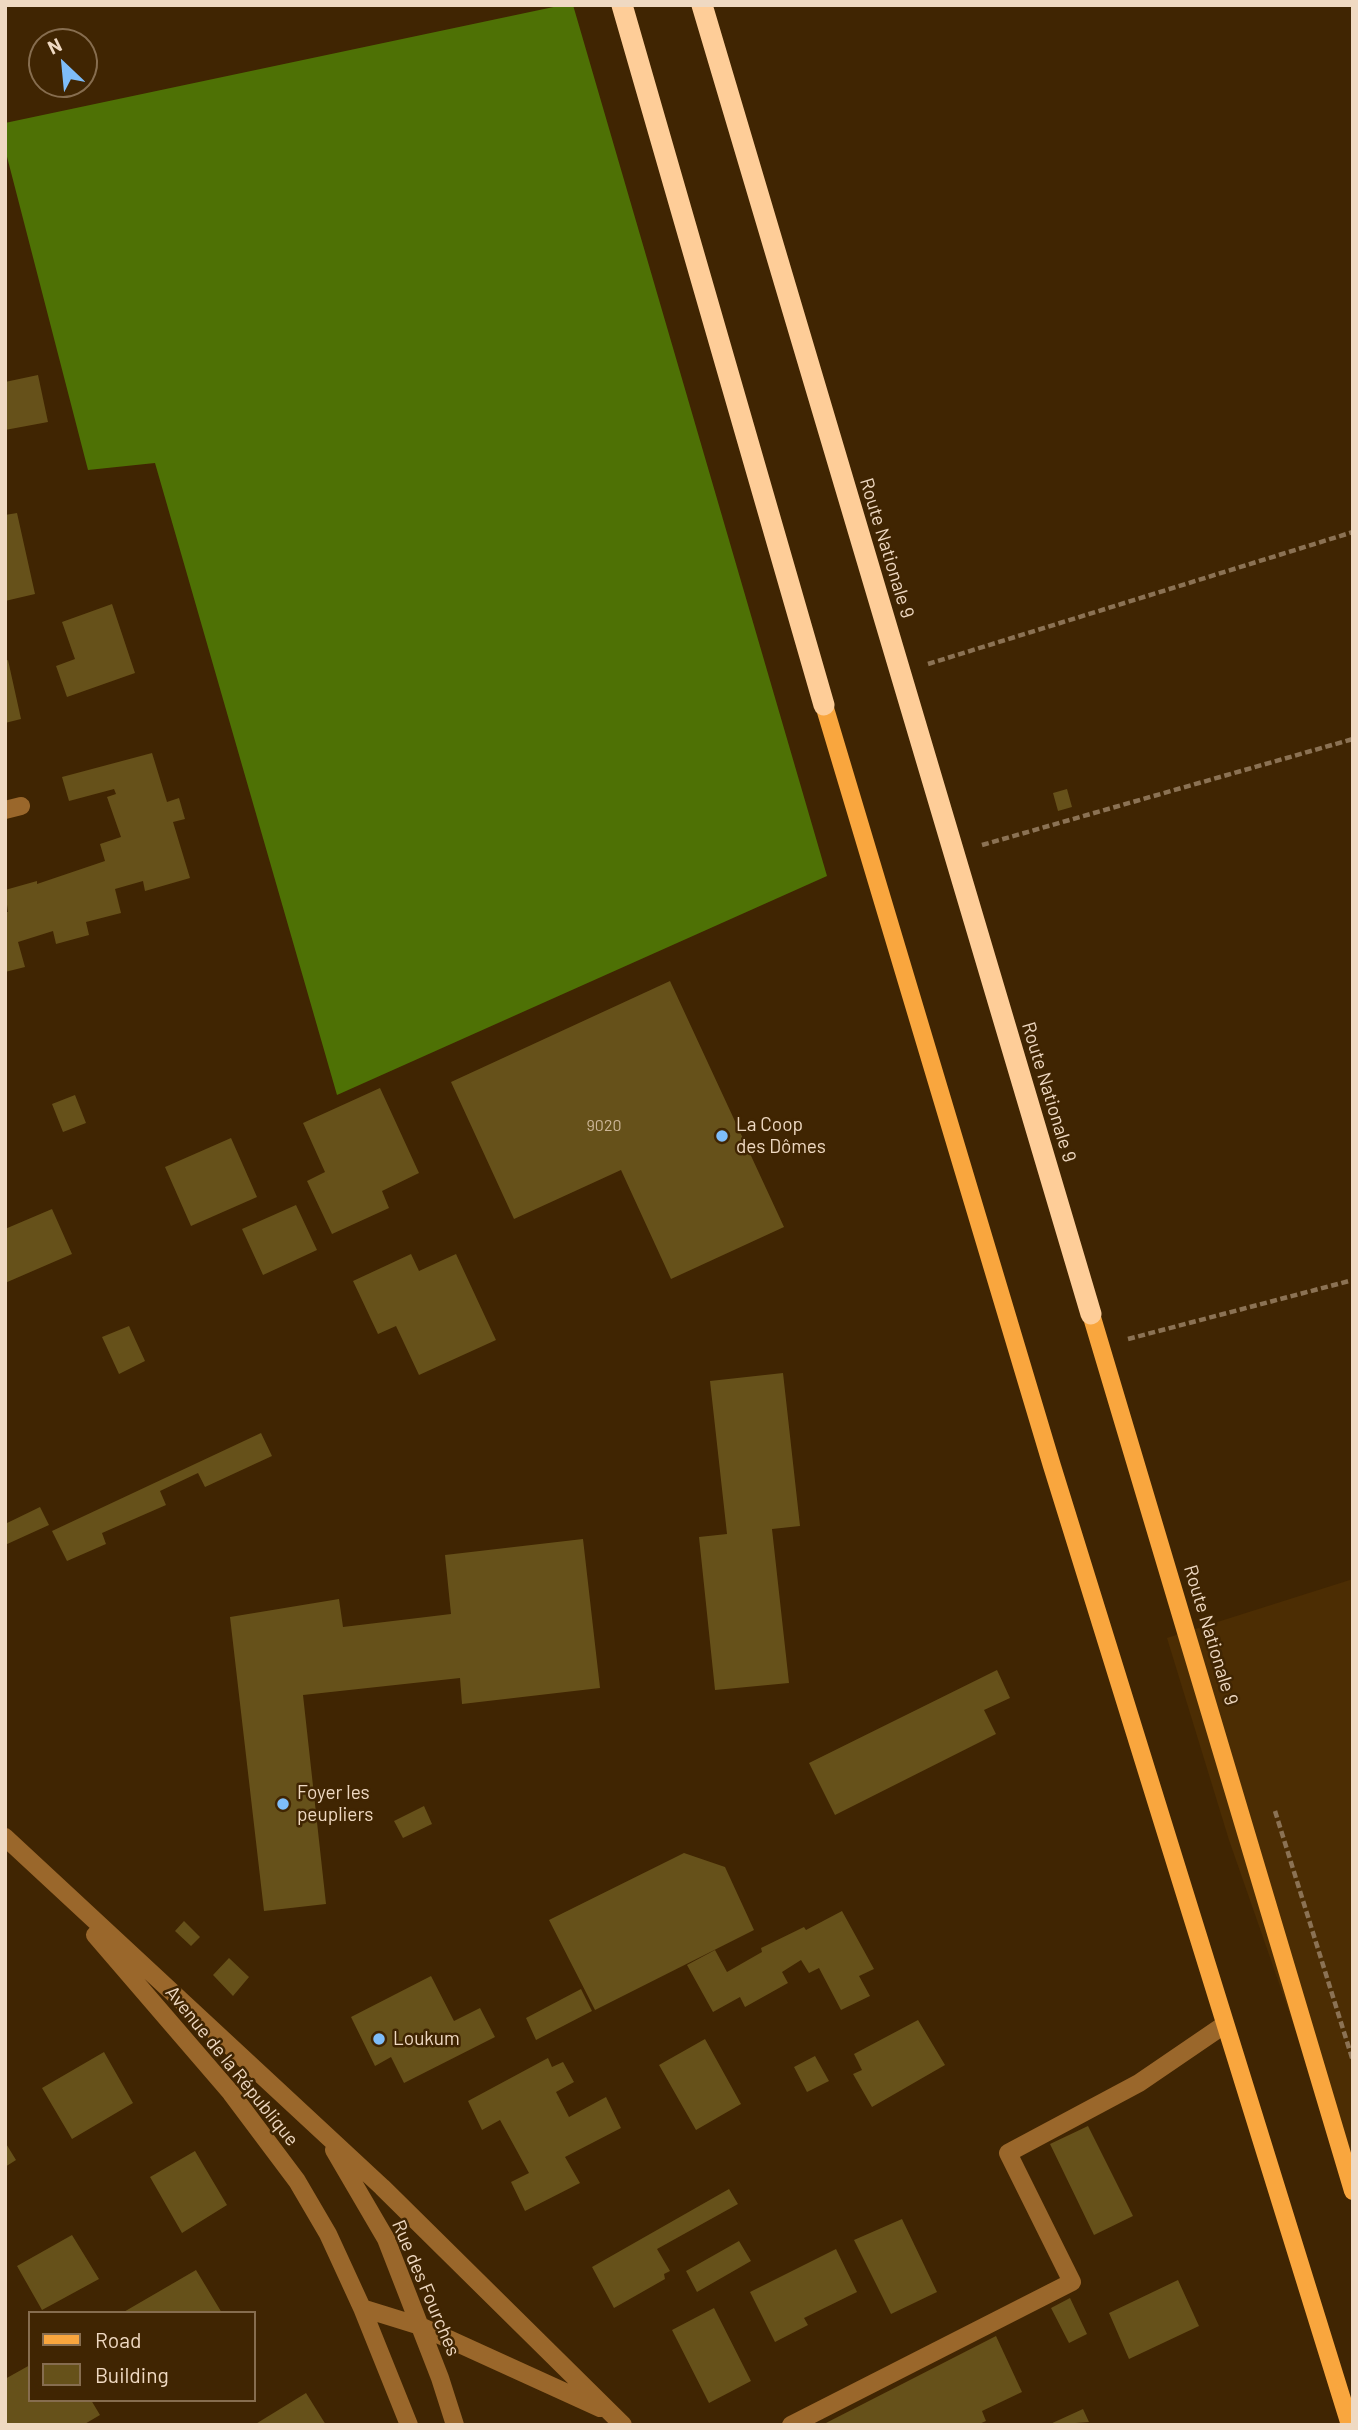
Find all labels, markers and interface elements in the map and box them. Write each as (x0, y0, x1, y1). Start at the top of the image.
north arrow (28, 28, 98, 98)
text: N (44, 32, 65, 59)
street label: Route Nationale 9 (855, 475, 919, 621)
street label: Route Nationale 9 (1017, 1019, 1081, 1165)
place label: La Coop des Dômes (736, 1114, 826, 1158)
house number: 9020 (587, 1116, 621, 1136)
marker: La Coop des Dômes (714, 1128, 730, 1144)
street label: Route Nationale 9 (1179, 1562, 1243, 1708)
place label: Foyer les peupliers (297, 1782, 373, 1826)
marker: Foyer les peupliers (275, 1796, 291, 1812)
street label: Avenue de la République (160, 1981, 304, 2151)
place label: Loukum (393, 2028, 460, 2050)
marker: Loukum (371, 2031, 387, 2047)
street label: Rue des Fourches (387, 2217, 465, 2359)
legend (28, 2311, 256, 2402)
text: Road (95, 2327, 141, 2352)
text: Building (95, 2362, 169, 2387)

